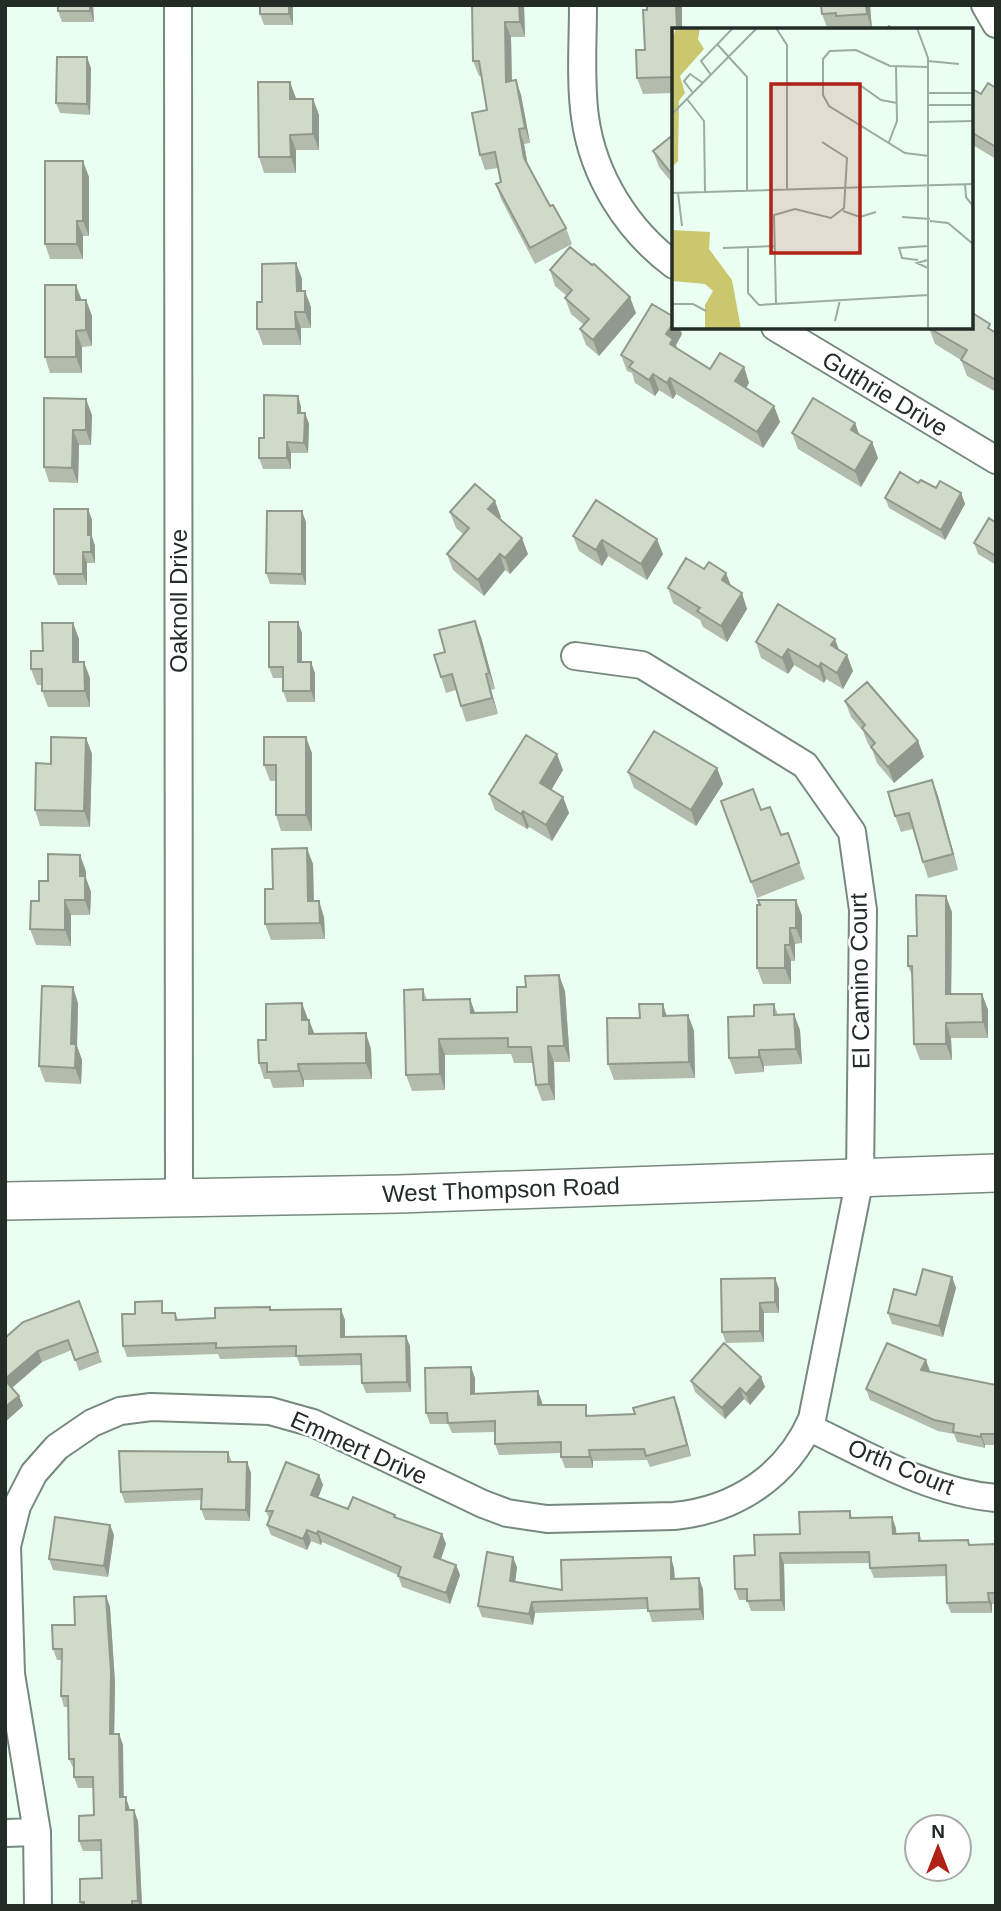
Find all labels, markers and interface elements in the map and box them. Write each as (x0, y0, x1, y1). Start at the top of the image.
inset map (672, 28, 973, 329)
street label: Guthrie Drive (818, 346, 953, 442)
street label: Oaknoll Drive (165, 529, 192, 673)
street label: El Camino Court (844, 892, 875, 1069)
street label: West Thompson Road (382, 1172, 620, 1207)
street label: Emmert Drive (287, 1405, 432, 1490)
street label: Orth Court (844, 1433, 958, 1500)
north arrow (903, 1813, 973, 1883)
text: N (931, 1821, 945, 1842)

